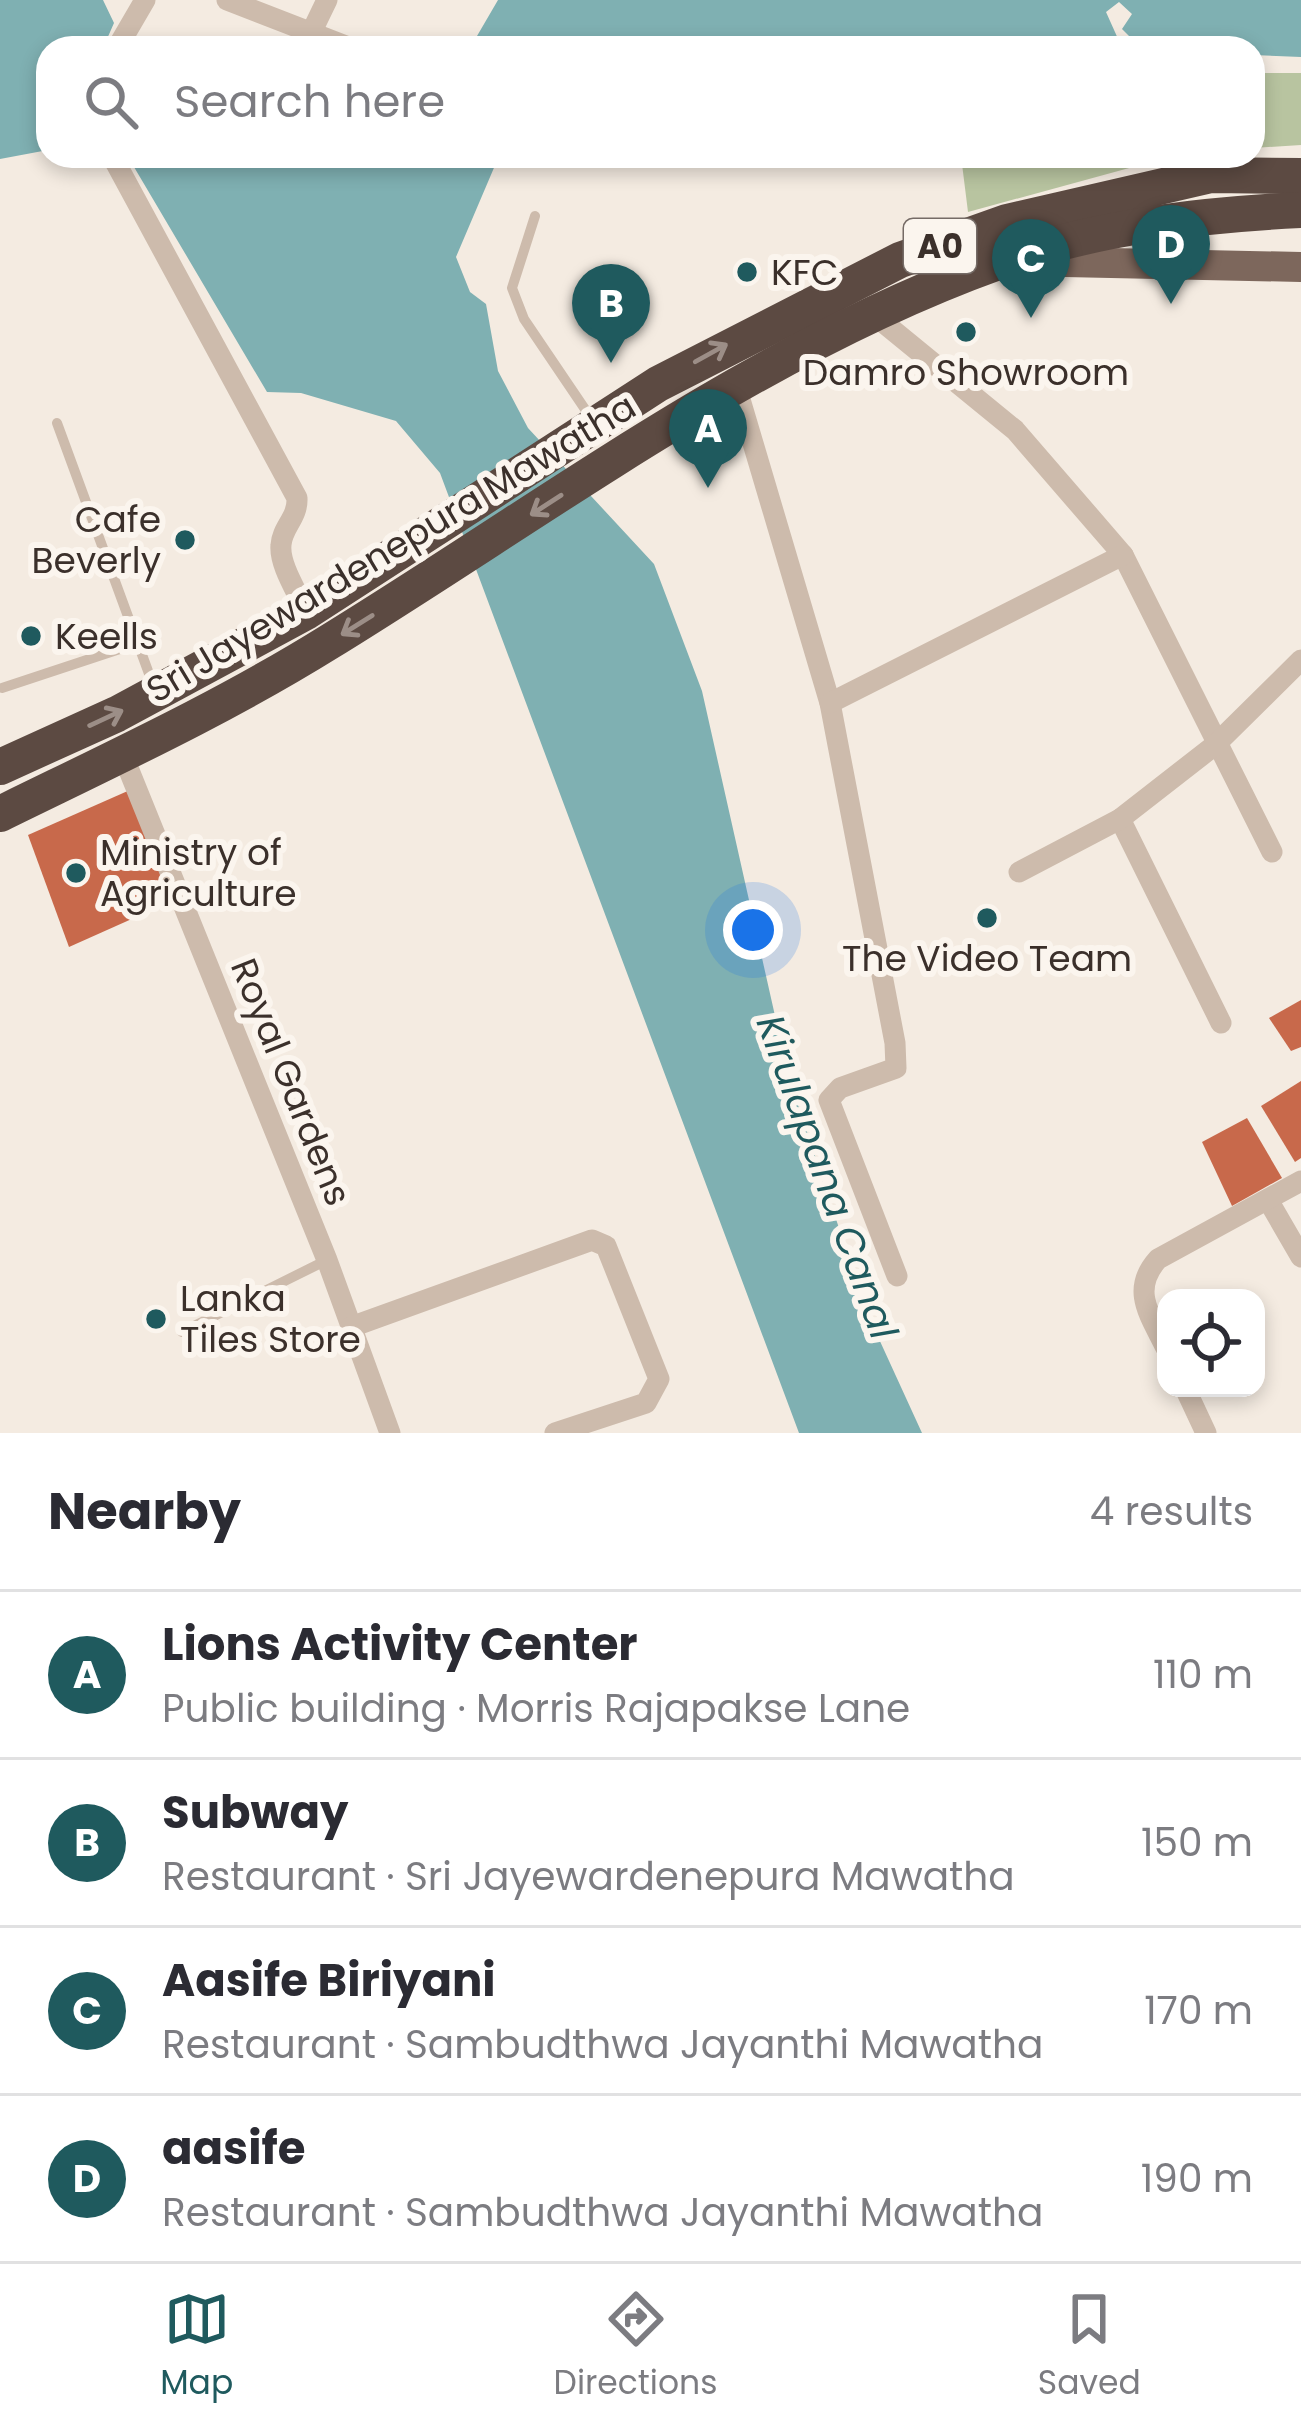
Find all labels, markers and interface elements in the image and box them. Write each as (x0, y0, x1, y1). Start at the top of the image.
search box (36, 36, 1265, 168)
icon: search (78, 69, 144, 135)
text: Search here (174, 70, 445, 133)
pin: D (1132, 205, 1210, 304)
road number: A0 (904, 219, 976, 273)
pin: C (992, 219, 1070, 318)
place label: KFC (771, 247, 839, 298)
marker: KFC (734, 259, 760, 285)
pin: B (572, 264, 650, 363)
marker: Damro Showroom (953, 319, 979, 345)
one-way arrow (693, 341, 728, 364)
place label: Damro Showroom (803, 347, 1129, 398)
street label: Sri Jayewardenepura Mawatha (137, 381, 645, 715)
pin: A (669, 389, 747, 488)
one-way arrow (530, 492, 564, 517)
place label: Cafe Beverly (32, 494, 161, 586)
marker: Cafe Beverly (172, 527, 198, 553)
place label: Keells (55, 611, 158, 662)
one-way arrow (341, 613, 375, 637)
marker: Keells (18, 623, 44, 649)
one-way arrow (87, 706, 123, 728)
place label: Ministry of Agriculture (100, 827, 297, 919)
marker: Ministry of Agriculture (63, 860, 89, 886)
your location (723, 900, 783, 960)
marker: The Video Team (974, 905, 1000, 931)
place label: The Video Team (842, 933, 1132, 984)
street label: Royal Gardens (218, 951, 364, 1213)
water label: Kirulapana Canal (743, 1007, 911, 1347)
place label: Lanka Tiles Store (180, 1273, 361, 1365)
map controls (1157, 1289, 1265, 1397)
button: locate (1157, 1289, 1265, 1397)
marker: Lanka Tiles Store (143, 1306, 169, 1332)
text: Nearby (48, 1475, 241, 1547)
text: 4 results (1090, 1484, 1253, 1539)
text: Lions Activity Center (162, 1613, 638, 1676)
text: A (73, 1647, 101, 1702)
text: 110 m (1153, 1647, 1253, 1702)
text: Public building · Morris Rajapakse Lane (162, 1681, 910, 1736)
text: Subway (162, 1781, 349, 1844)
text: B (74, 1815, 100, 1870)
text: 150 m (1141, 1815, 1253, 1870)
text: Restaurant · Sri Jayewardenepura Mawatha (162, 1849, 1015, 1904)
text: Aasife Biriyani (162, 1949, 496, 2012)
text: C (72, 1983, 102, 2038)
text: 170 m (1144, 1983, 1253, 2038)
text: Restaurant · Sambudthwa Jayanthi Mawatha (162, 2017, 1043, 2072)
text: aasife (162, 2117, 305, 2180)
text: D (73, 2151, 101, 2206)
text: 190 m (1141, 2151, 1253, 2206)
text: Restaurant · Sambudthwa Jayanthi Mawatha (162, 2185, 1043, 2240)
tab: Map (160, 2286, 233, 2408)
tab: Directions (554, 2286, 717, 2408)
tab: Saved (1038, 2286, 1141, 2408)

